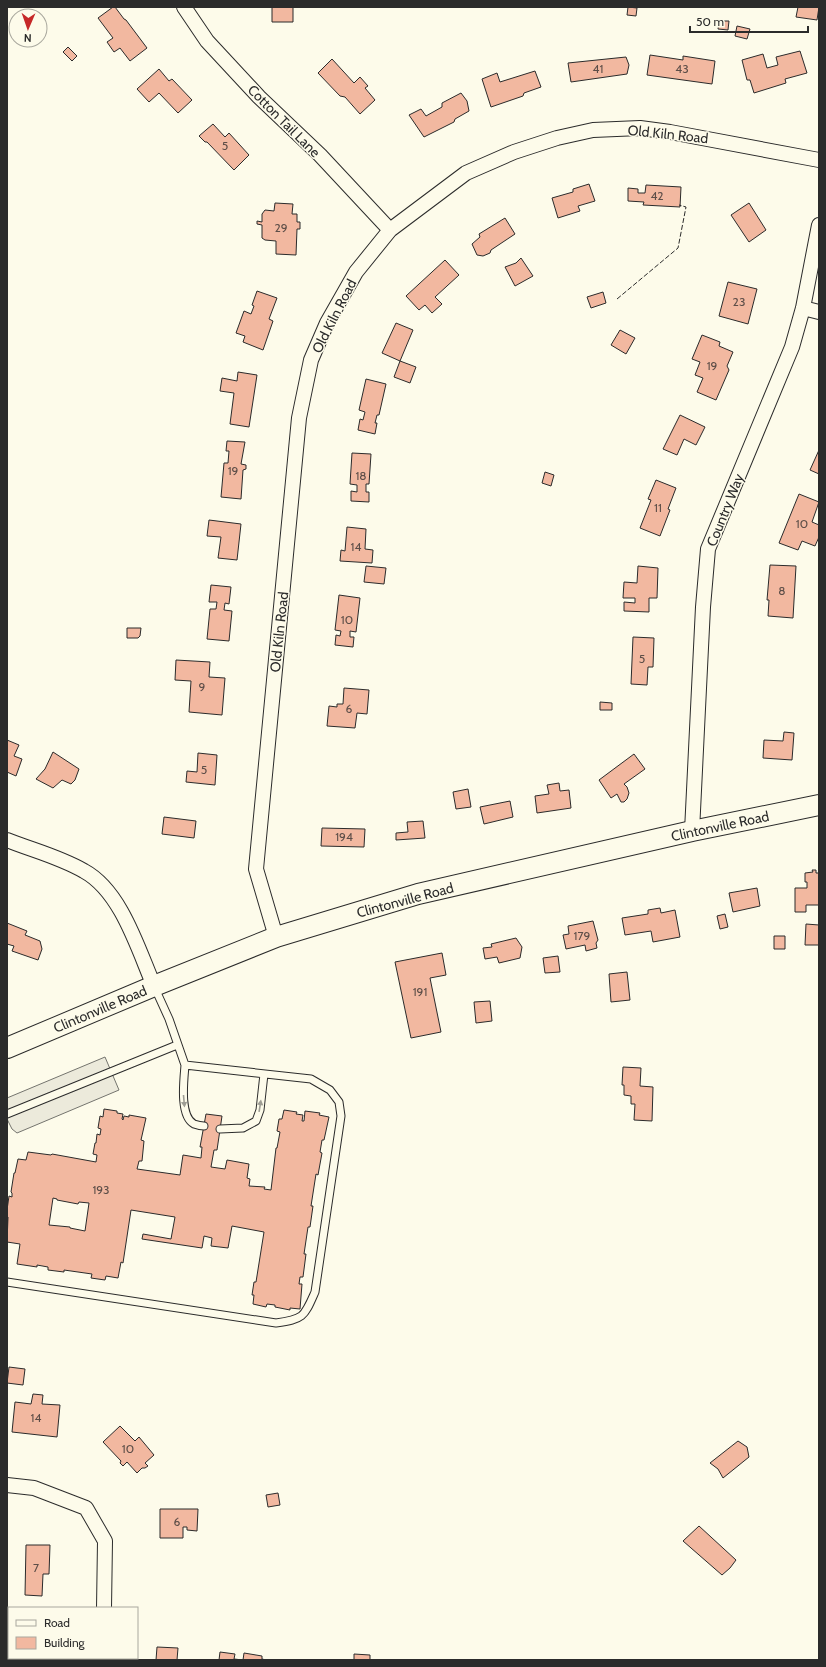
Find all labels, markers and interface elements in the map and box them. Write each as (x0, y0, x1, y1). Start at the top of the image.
north arrow (8, 8, 48, 48)
scale bar (690, 8, 808, 34)
text: 50 m (696, 14, 724, 29)
text: N (24, 31, 32, 45)
house number: 41 (593, 61, 603, 76)
house number: 43 (675, 61, 689, 76)
street label: Cotton Tail Lane (244, 81, 324, 161)
street label: Old Kiln Road (627, 121, 709, 147)
house number: 5 (222, 138, 228, 153)
house number: 42 (650, 188, 664, 203)
house number: 29 (274, 220, 288, 235)
street label: Old Kiln Road (308, 276, 360, 356)
house number: 23 (733, 294, 745, 309)
house number: 19 (707, 358, 718, 373)
house number: 19 (228, 463, 239, 478)
house number: 18 (355, 468, 367, 483)
street label: Country Way (702, 471, 748, 549)
house number: 11 (654, 500, 662, 515)
house number: 10 (796, 516, 808, 531)
house number: 14 (351, 539, 361, 554)
house number: 8 (778, 583, 786, 598)
street label: Old Kiln Road (266, 591, 292, 673)
house number: 10 (341, 612, 353, 627)
house number: 5 (639, 651, 645, 666)
house number: 9 (199, 679, 206, 694)
house number: 6 (346, 701, 353, 716)
house number: 5 (201, 762, 207, 777)
street label: Clintonville Road (669, 807, 771, 845)
house number: 194 (335, 829, 353, 844)
street label: Clintonville Road (355, 878, 455, 922)
house number: 179 (574, 928, 591, 943)
street label: Clintonville Road (51, 981, 149, 1037)
house number: 191 (413, 984, 427, 999)
one-way arrow (181, 1095, 188, 1107)
one-way arrow (257, 1100, 263, 1112)
house number: 193 (92, 1182, 110, 1197)
house number: 14 (31, 1410, 41, 1425)
house number: 10 (122, 1441, 134, 1456)
house number: 6 (174, 1514, 181, 1529)
house number: 7 (33, 1560, 39, 1575)
legend (8, 1607, 138, 1659)
text: Road (44, 1615, 70, 1630)
text: Building (44, 1635, 86, 1650)

